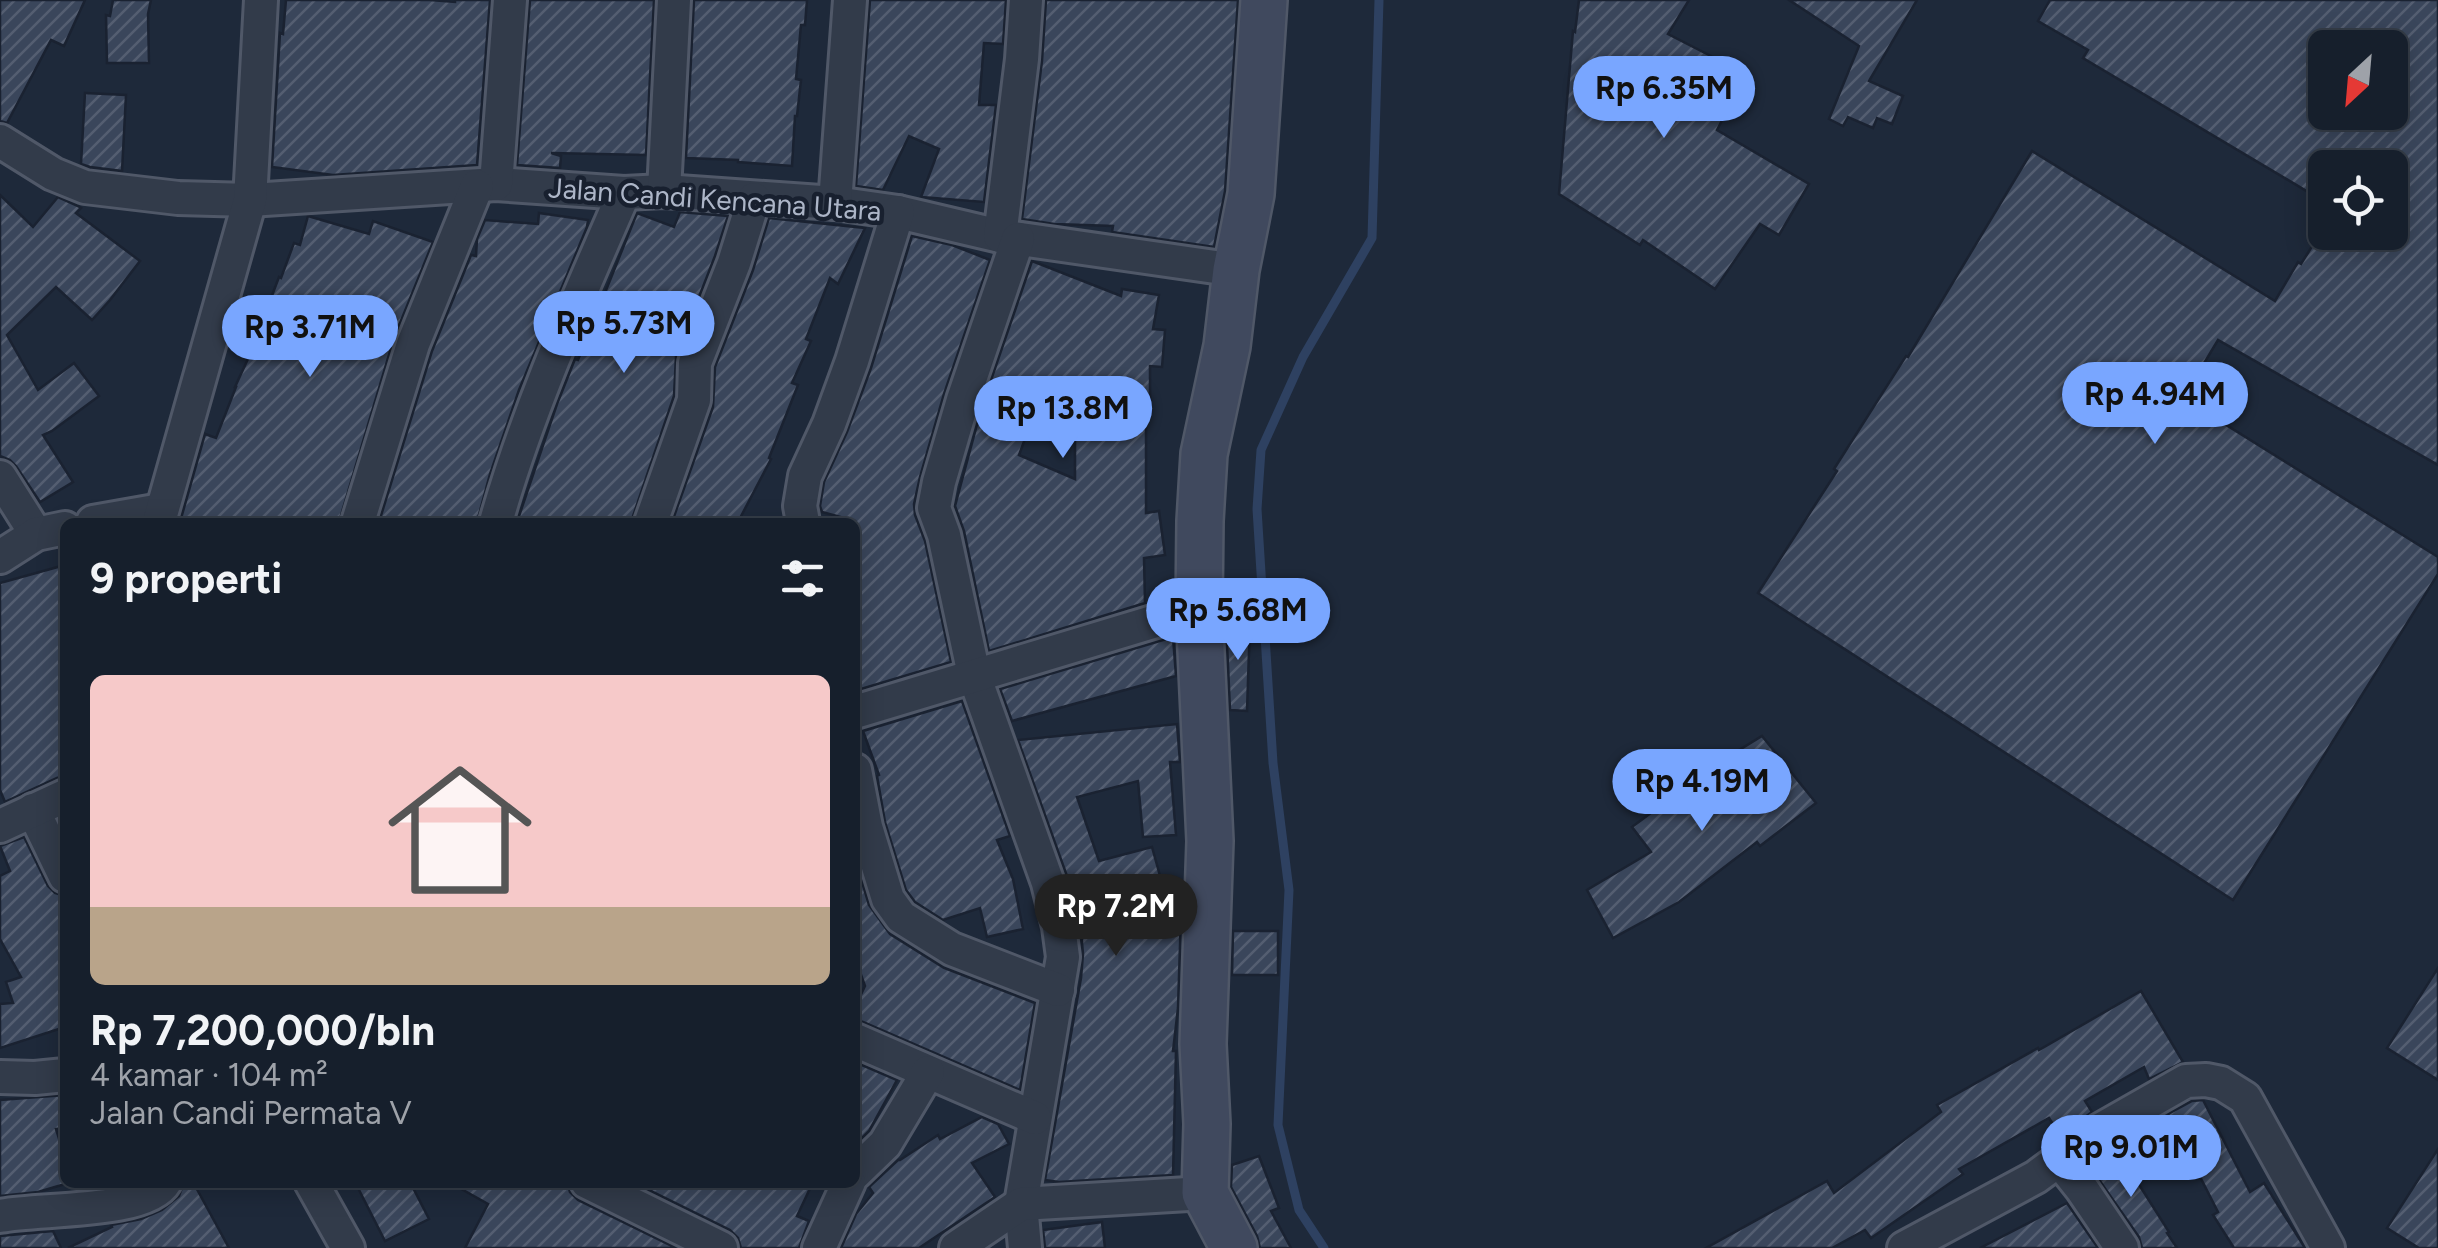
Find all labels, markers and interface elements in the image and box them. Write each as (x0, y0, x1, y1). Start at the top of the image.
north arrow (2308, 30, 2408, 130)
map controls (2308, 30, 2408, 250)
pin: Rp 6.35M (1561, 56, 1767, 141)
text: Rp 6.35M (1595, 69, 1733, 107)
button: locate (2308, 150, 2408, 250)
street label: Jalan Candi Kencana Utara (547, 170, 883, 228)
pin: Rp 5.73M (521, 291, 727, 376)
pin: Rp 3.71M (207, 295, 413, 380)
text: Rp 5.73M (555, 304, 693, 342)
text: Rp 3.71M (244, 308, 376, 346)
pin: Rp 4.94M (2052, 362, 2258, 447)
text: Rp 4.94M (2084, 375, 2226, 413)
pin: Rp 13.8M (960, 376, 1166, 461)
text: Rp 13.8M (996, 389, 1130, 427)
icon: filters (775, 551, 830, 606)
text: 9 properti (90, 553, 282, 604)
pin: Rp 5.68M (1135, 578, 1341, 663)
text: Rp 5.68M (1168, 591, 1308, 629)
icon: home (370, 740, 550, 920)
pin: Rp 4.19M (1599, 749, 1805, 834)
text: Rp 4.19M (1634, 762, 1770, 800)
pin: Rp 7.2M (1024, 874, 1208, 959)
text: Rp 7.2M (1056, 887, 1176, 925)
text: Rp 7,200,000/bln (90, 1005, 435, 1056)
text: 4 kamar · 104 m² (90, 1056, 328, 1094)
text: Jalan Candi Permata V (90, 1094, 412, 1132)
pin: Rp 9.01M (2028, 1115, 2234, 1200)
text: Rp 9.01M (2063, 1128, 2199, 1166)

